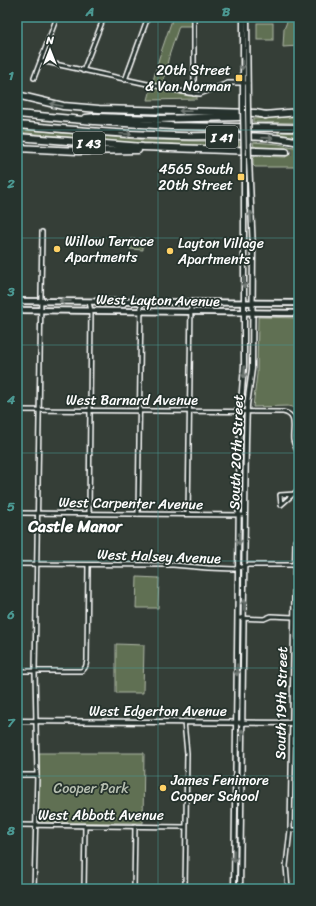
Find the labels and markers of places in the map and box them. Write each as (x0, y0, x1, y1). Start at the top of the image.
place label: 20th Street & Van Norman (145, 58, 231, 99)
marker: 20th Street & Van Norman (234, 73, 244, 83)
place label: 4565 South 20th Street (158, 157, 233, 198)
marker: 4565 South 20th Street (236, 172, 246, 182)
place label: Willow Terrace Apartments (64, 229, 154, 270)
place label: Layton Village Apartments (177, 231, 264, 272)
marker: Willow Terrace Apartments (52, 244, 62, 254)
marker: Layton Village Apartments (165, 246, 175, 256)
place label: James Fenimore Cooper School (170, 768, 269, 809)
marker: James Fenimore Cooper School (158, 783, 168, 793)

